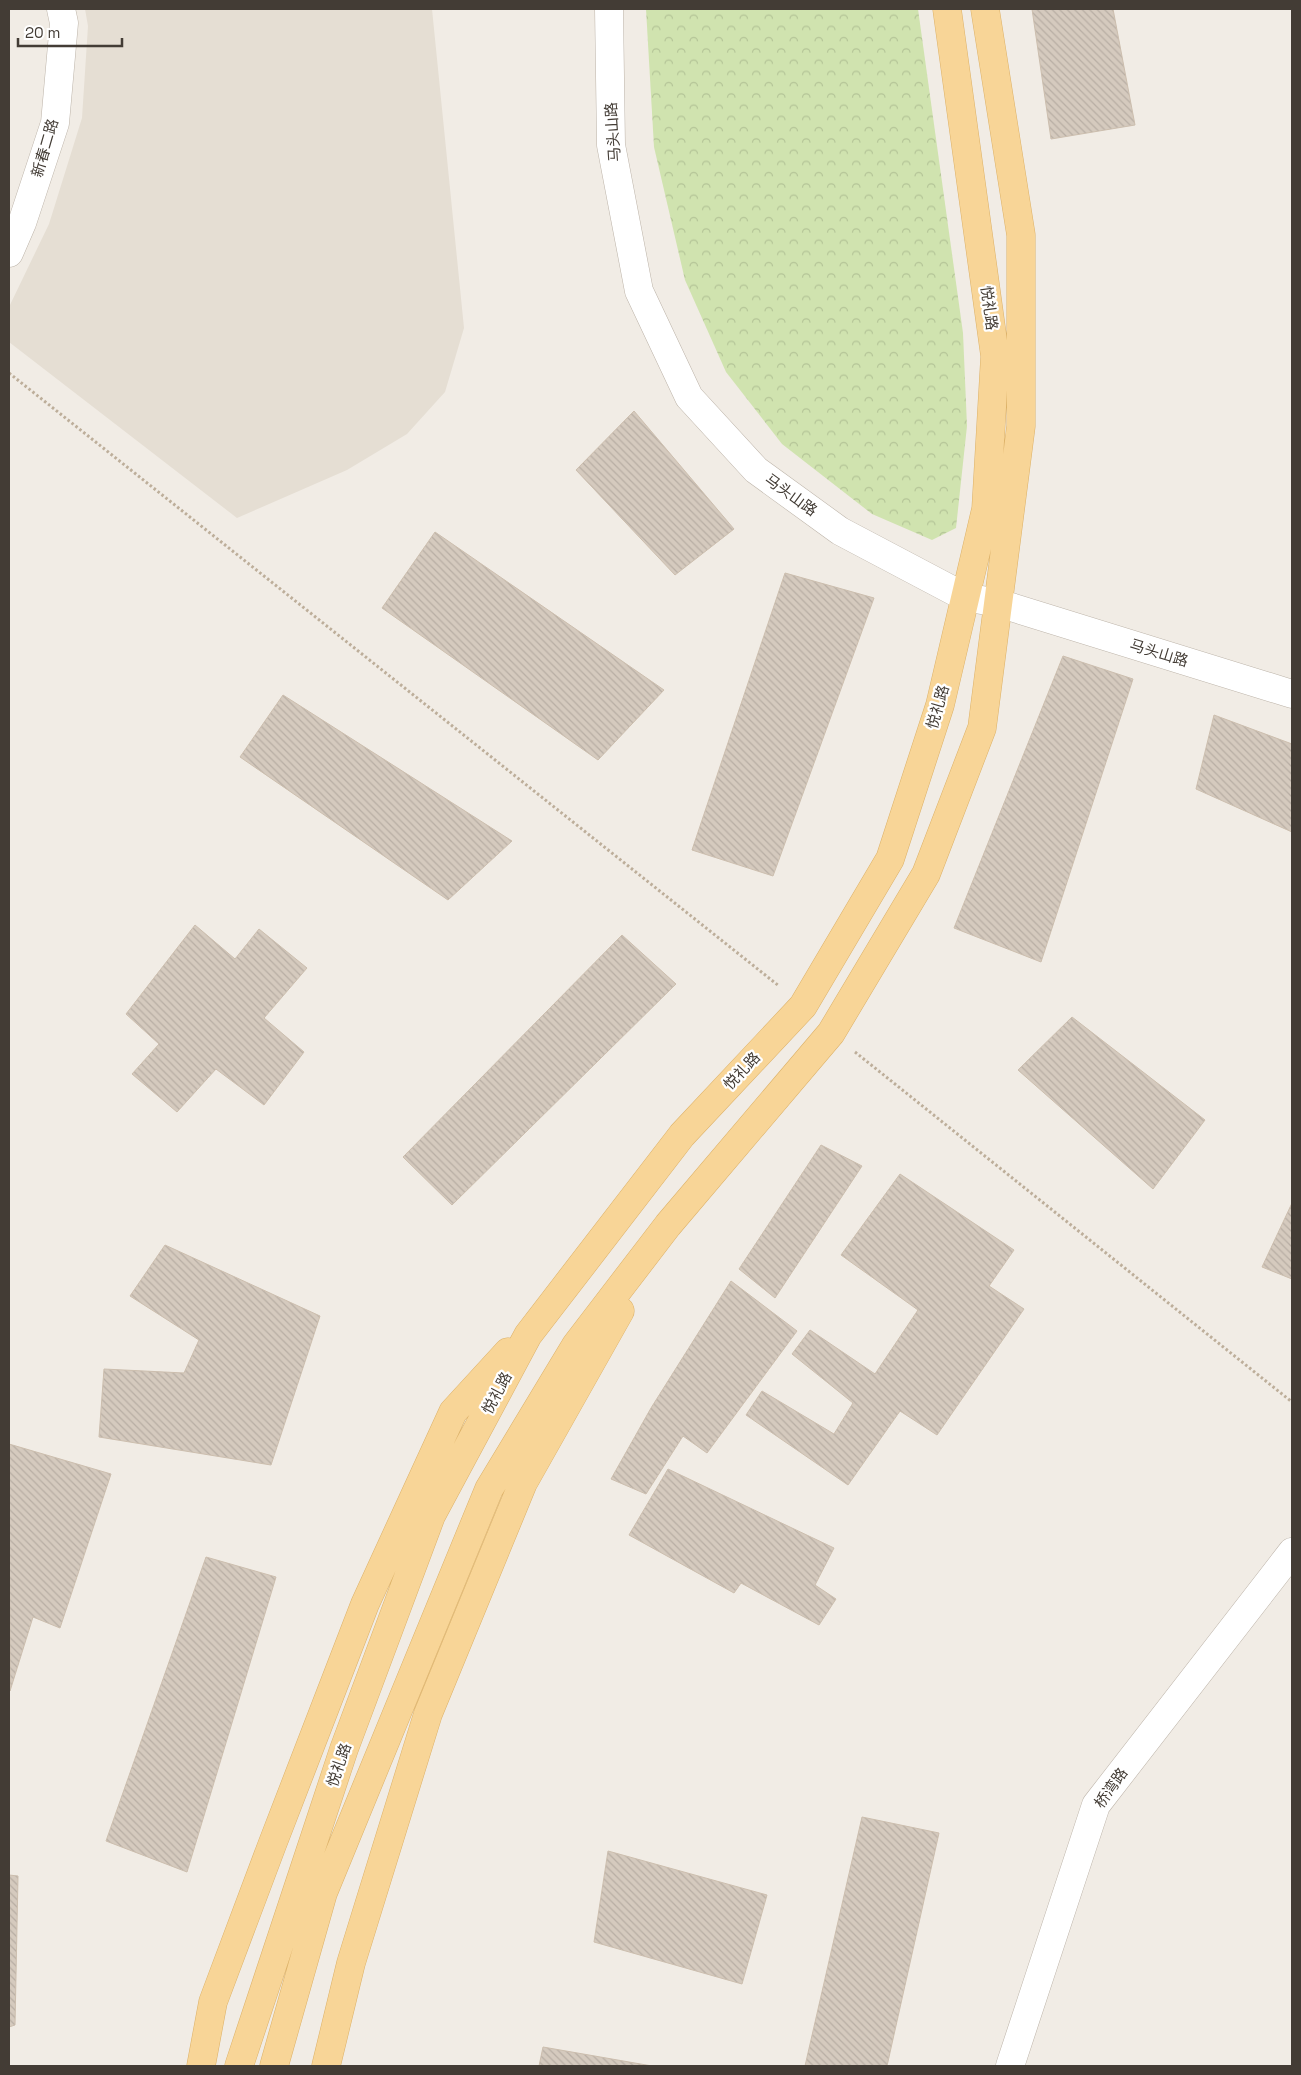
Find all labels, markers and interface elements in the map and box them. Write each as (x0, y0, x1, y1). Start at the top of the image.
scale bar (18, 15, 121, 47)
text: 20 m (25, 23, 60, 42)
street label: 马头山路 (601, 101, 624, 163)
street label: 新春二路 (27, 116, 62, 179)
street label: 悦礼路 (977, 284, 1002, 332)
street label: 马头山路 (761, 469, 821, 520)
street label: 马头山路 (1128, 635, 1191, 670)
street label: 悦礼路 (922, 683, 953, 731)
street label: 悦礼路 (719, 1048, 764, 1094)
street label: 悦礼路 (478, 1368, 516, 1417)
street label: 悦礼路 (322, 1740, 355, 1789)
street label: 桥湾路 (1090, 1764, 1131, 1812)

